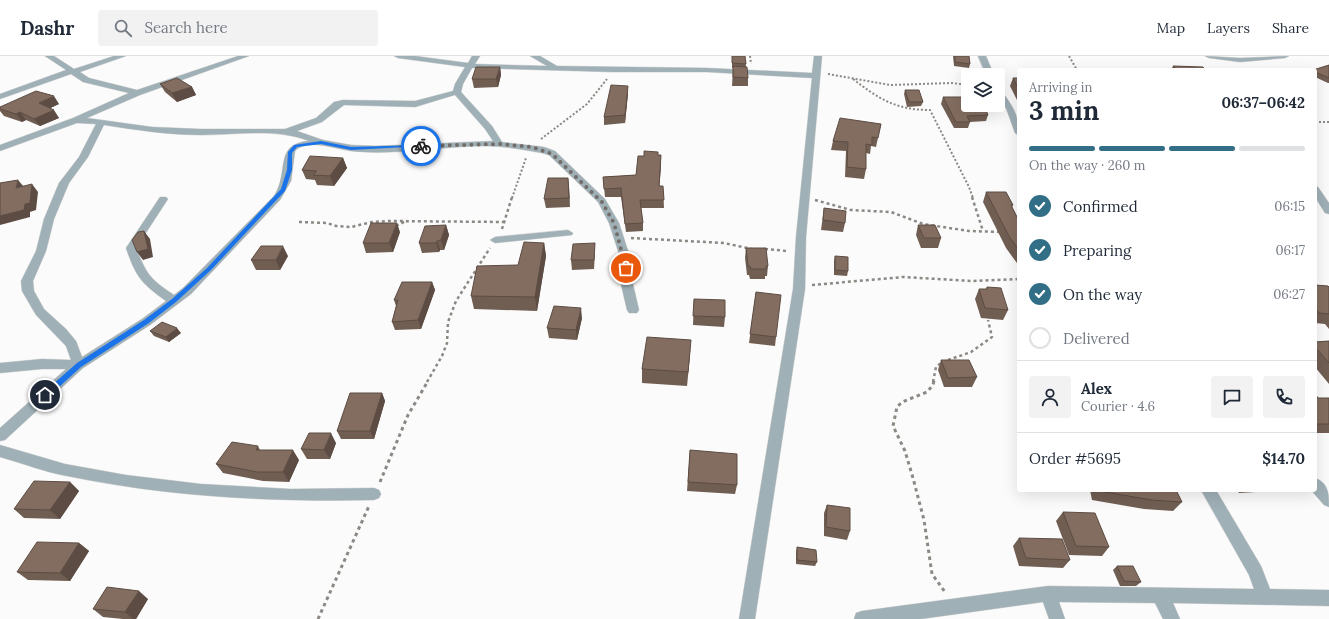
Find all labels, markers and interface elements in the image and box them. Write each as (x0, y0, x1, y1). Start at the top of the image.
search box (98, 10, 378, 46)
text: Dashr (20, 16, 74, 40)
icon: search (112, 17, 134, 39)
text: Search here (144, 18, 228, 37)
text: Map (1157, 19, 1185, 37)
text: Layers (1207, 19, 1250, 37)
text: Share (1272, 19, 1309, 37)
map controls (961, 68, 1005, 112)
button: layers (961, 68, 1005, 112)
text: Arriving in (1029, 79, 1092, 96)
text: 06:37–06:42 (1221, 93, 1305, 112)
text: 3 min (1029, 94, 1099, 127)
courier (401, 126, 441, 166)
icon: bike (410, 135, 432, 157)
text: On the way · 260 m (1029, 157, 1145, 174)
icon: check (1029, 195, 1051, 217)
text: Confirmed (1063, 197, 1138, 216)
text: 06:15 (1274, 198, 1305, 215)
icon: check (1029, 239, 1051, 261)
text: Preparing (1063, 241, 1131, 260)
text: 06:17 (1275, 242, 1305, 259)
pin (609, 251, 643, 285)
icon: bag (615, 257, 637, 279)
icon: check (1029, 283, 1051, 305)
text: On the way (1063, 285, 1142, 304)
text: 06:27 (1273, 286, 1305, 303)
text: Delivered (1063, 329, 1130, 348)
button: person (1029, 376, 1071, 418)
button: chat (1211, 376, 1253, 418)
button: phone (1263, 376, 1305, 418)
pin (28, 378, 62, 412)
text: Alex (1081, 379, 1112, 398)
icon: home (34, 384, 56, 406)
text: Courier · 4.6 (1081, 398, 1155, 415)
text: Order #5695 (1029, 449, 1121, 468)
text: $14.70 (1262, 449, 1305, 468)

